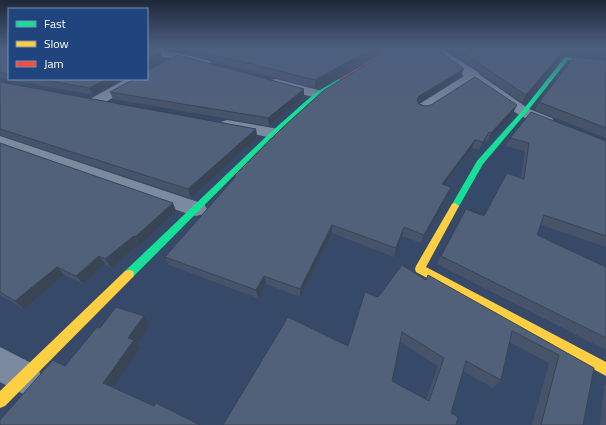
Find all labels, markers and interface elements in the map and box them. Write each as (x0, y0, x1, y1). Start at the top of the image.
legend (8, 8, 148, 80)
text: Fast (44, 14, 67, 33)
text: Slow (44, 34, 69, 53)
text: Jam (44, 54, 64, 73)

